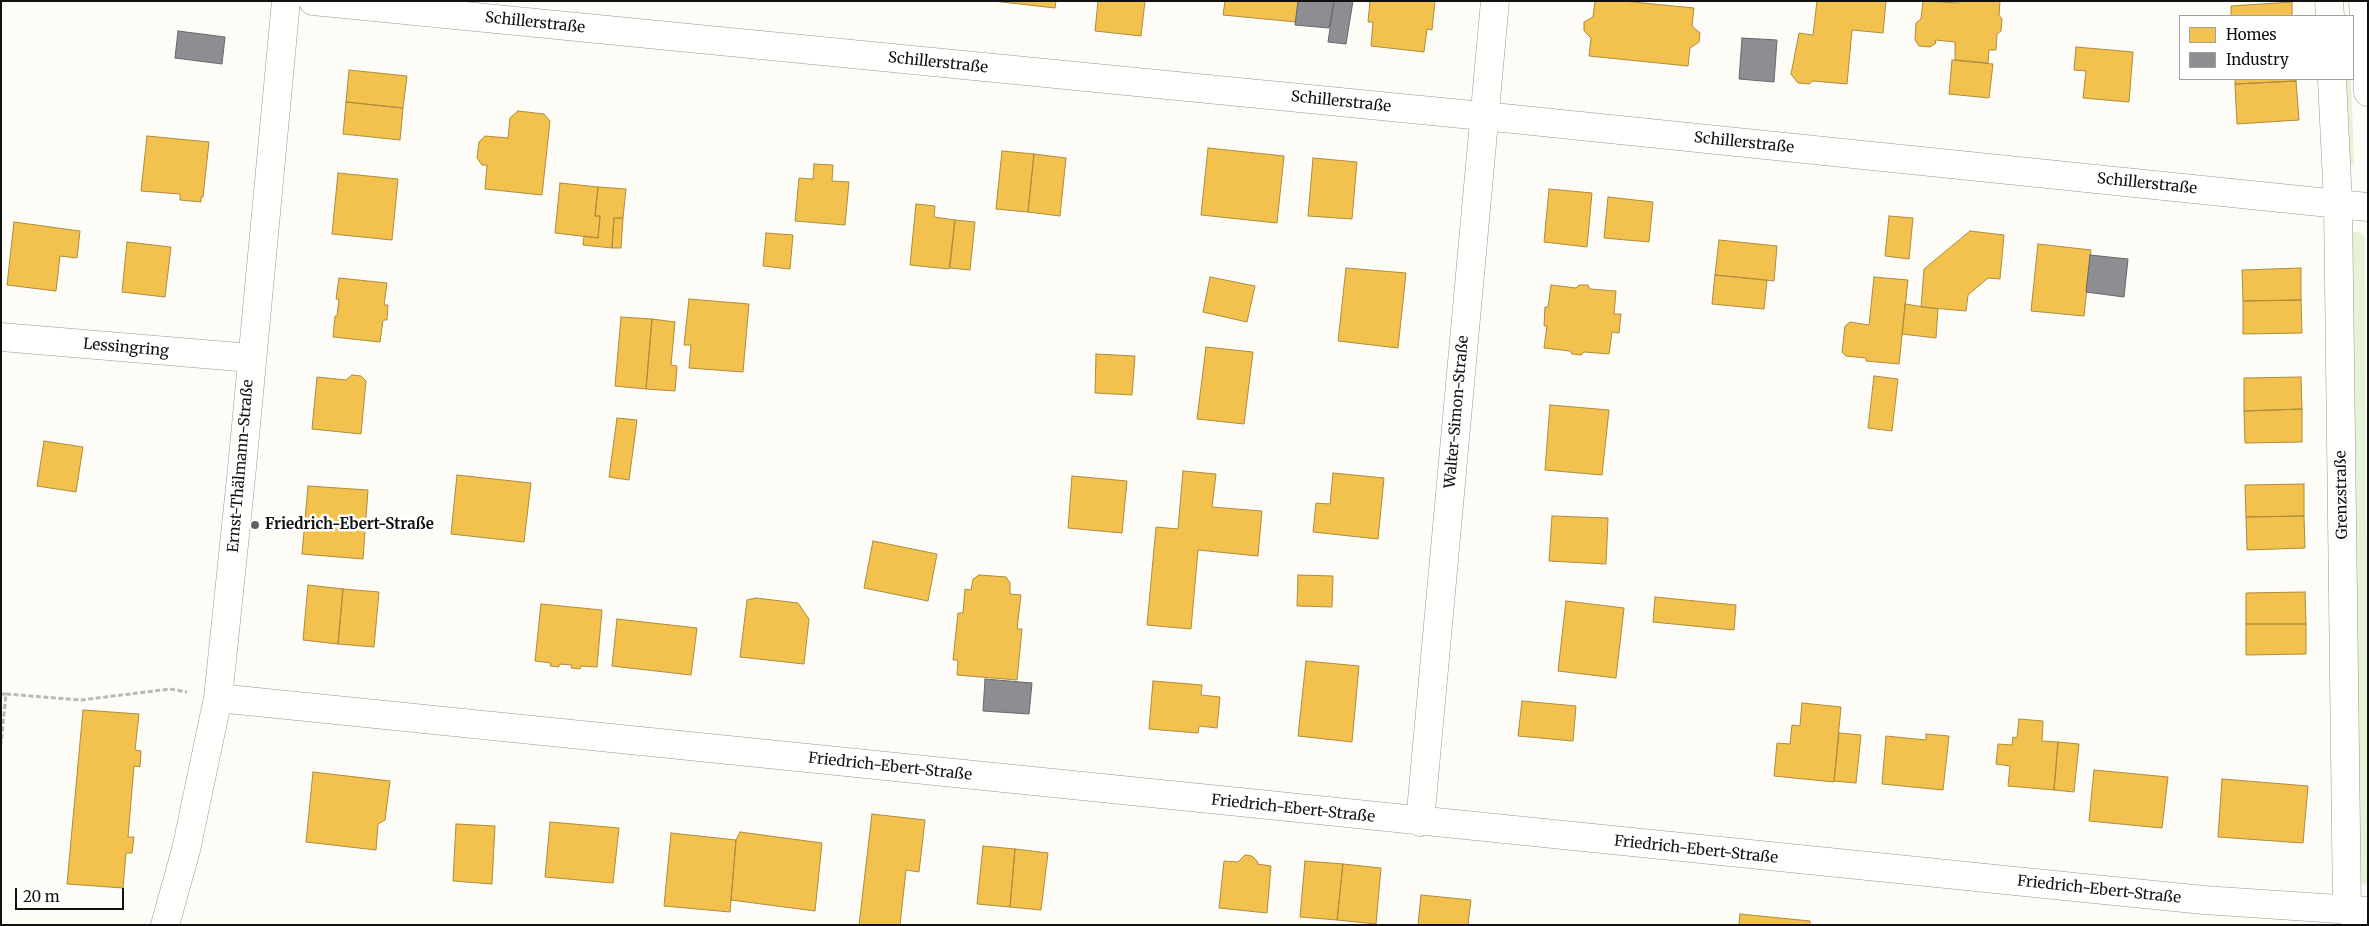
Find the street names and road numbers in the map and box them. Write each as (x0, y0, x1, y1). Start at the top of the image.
street label: Schillerstraße (484, 9, 586, 37)
street label: Schillerstraße (887, 49, 989, 77)
street label: Schillerstraße (1290, 88, 1392, 116)
street label: Schillerstraße (1693, 129, 1795, 157)
street label: Schillerstraße (2096, 170, 2198, 198)
street label: Lessingring (82, 335, 170, 361)
street label: Walter-Simon-Straße (1441, 335, 1473, 489)
street label: Ernst-Thälmann-Straße (224, 379, 258, 553)
street label: Grenzstraße (2332, 450, 2352, 540)
street label: Friedrich-Ebert-Straße (807, 749, 973, 785)
street label: Friedrich-Ebert-Straße (1210, 791, 1376, 827)
street label: Friedrich-Ebert-Straße (1613, 832, 1779, 868)
street label: Friedrich-Ebert-Straße (2016, 872, 2182, 908)

